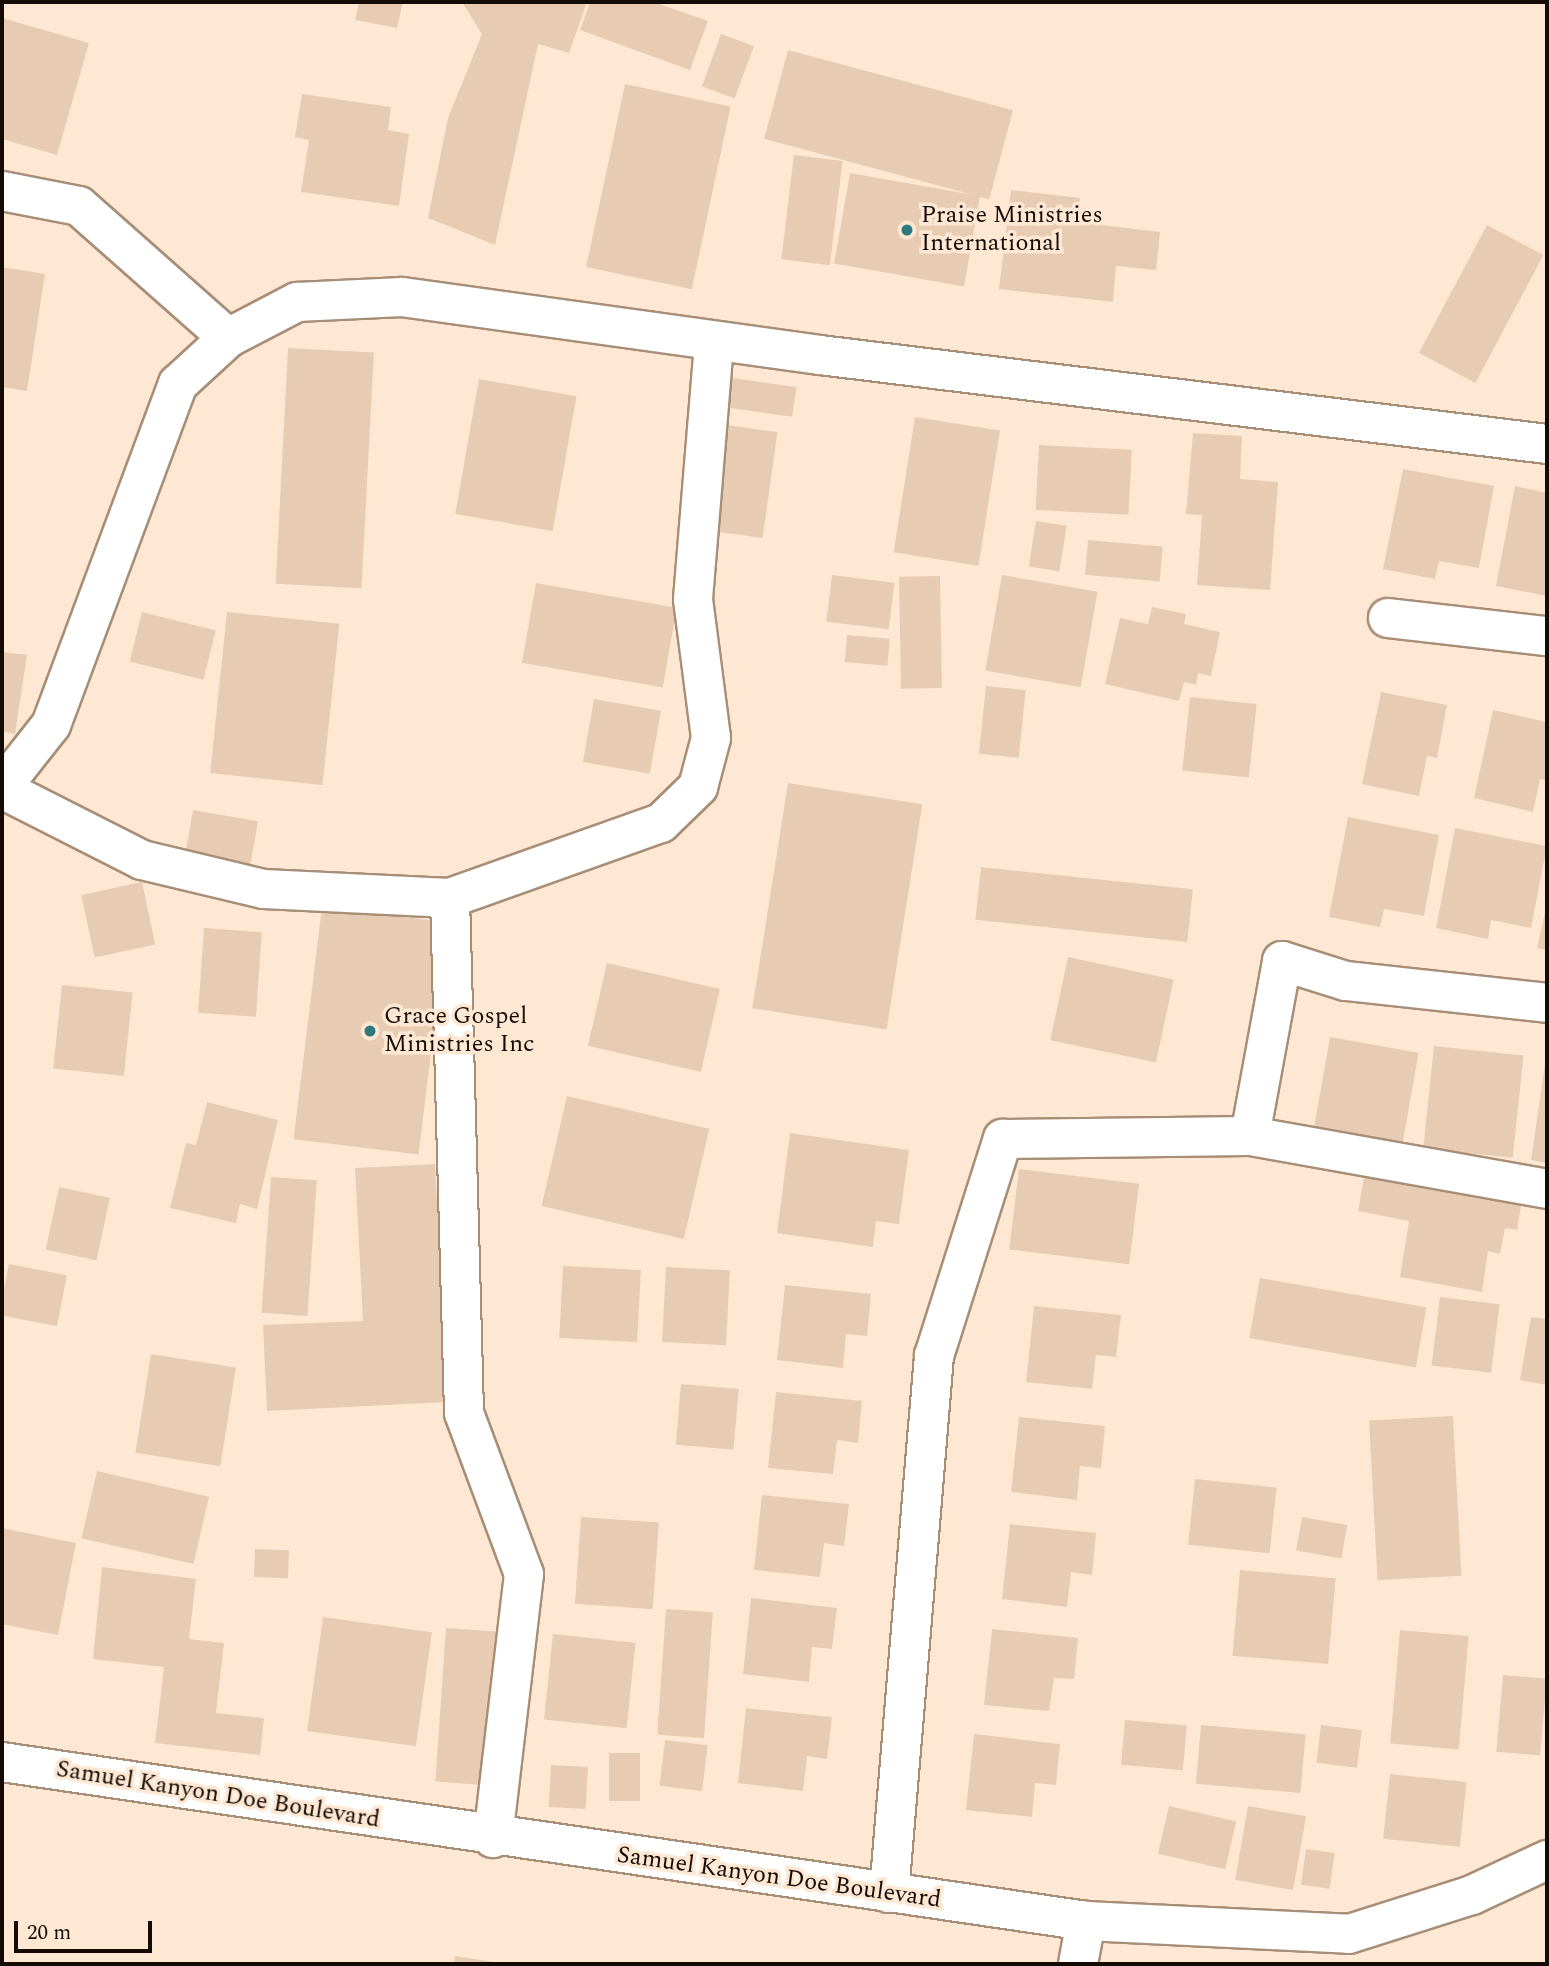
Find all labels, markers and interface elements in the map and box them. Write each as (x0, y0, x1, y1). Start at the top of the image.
place label: Praise Ministries International (921, 202, 1103, 258)
marker: Praise Ministries International (899, 222, 915, 238)
place label: Grace Gospel Ministries Inc (384, 1003, 535, 1059)
marker: Grace Gospel Ministries Inc (362, 1023, 378, 1039)
street label: Samuel Kanyon Doe Boulevard (54, 1755, 382, 1835)
street label: Samuel Kanyon Doe Boulevard (615, 1841, 943, 1915)
scale bar (18, 1906, 156, 1950)
text: 20 m (27, 1917, 71, 1949)

